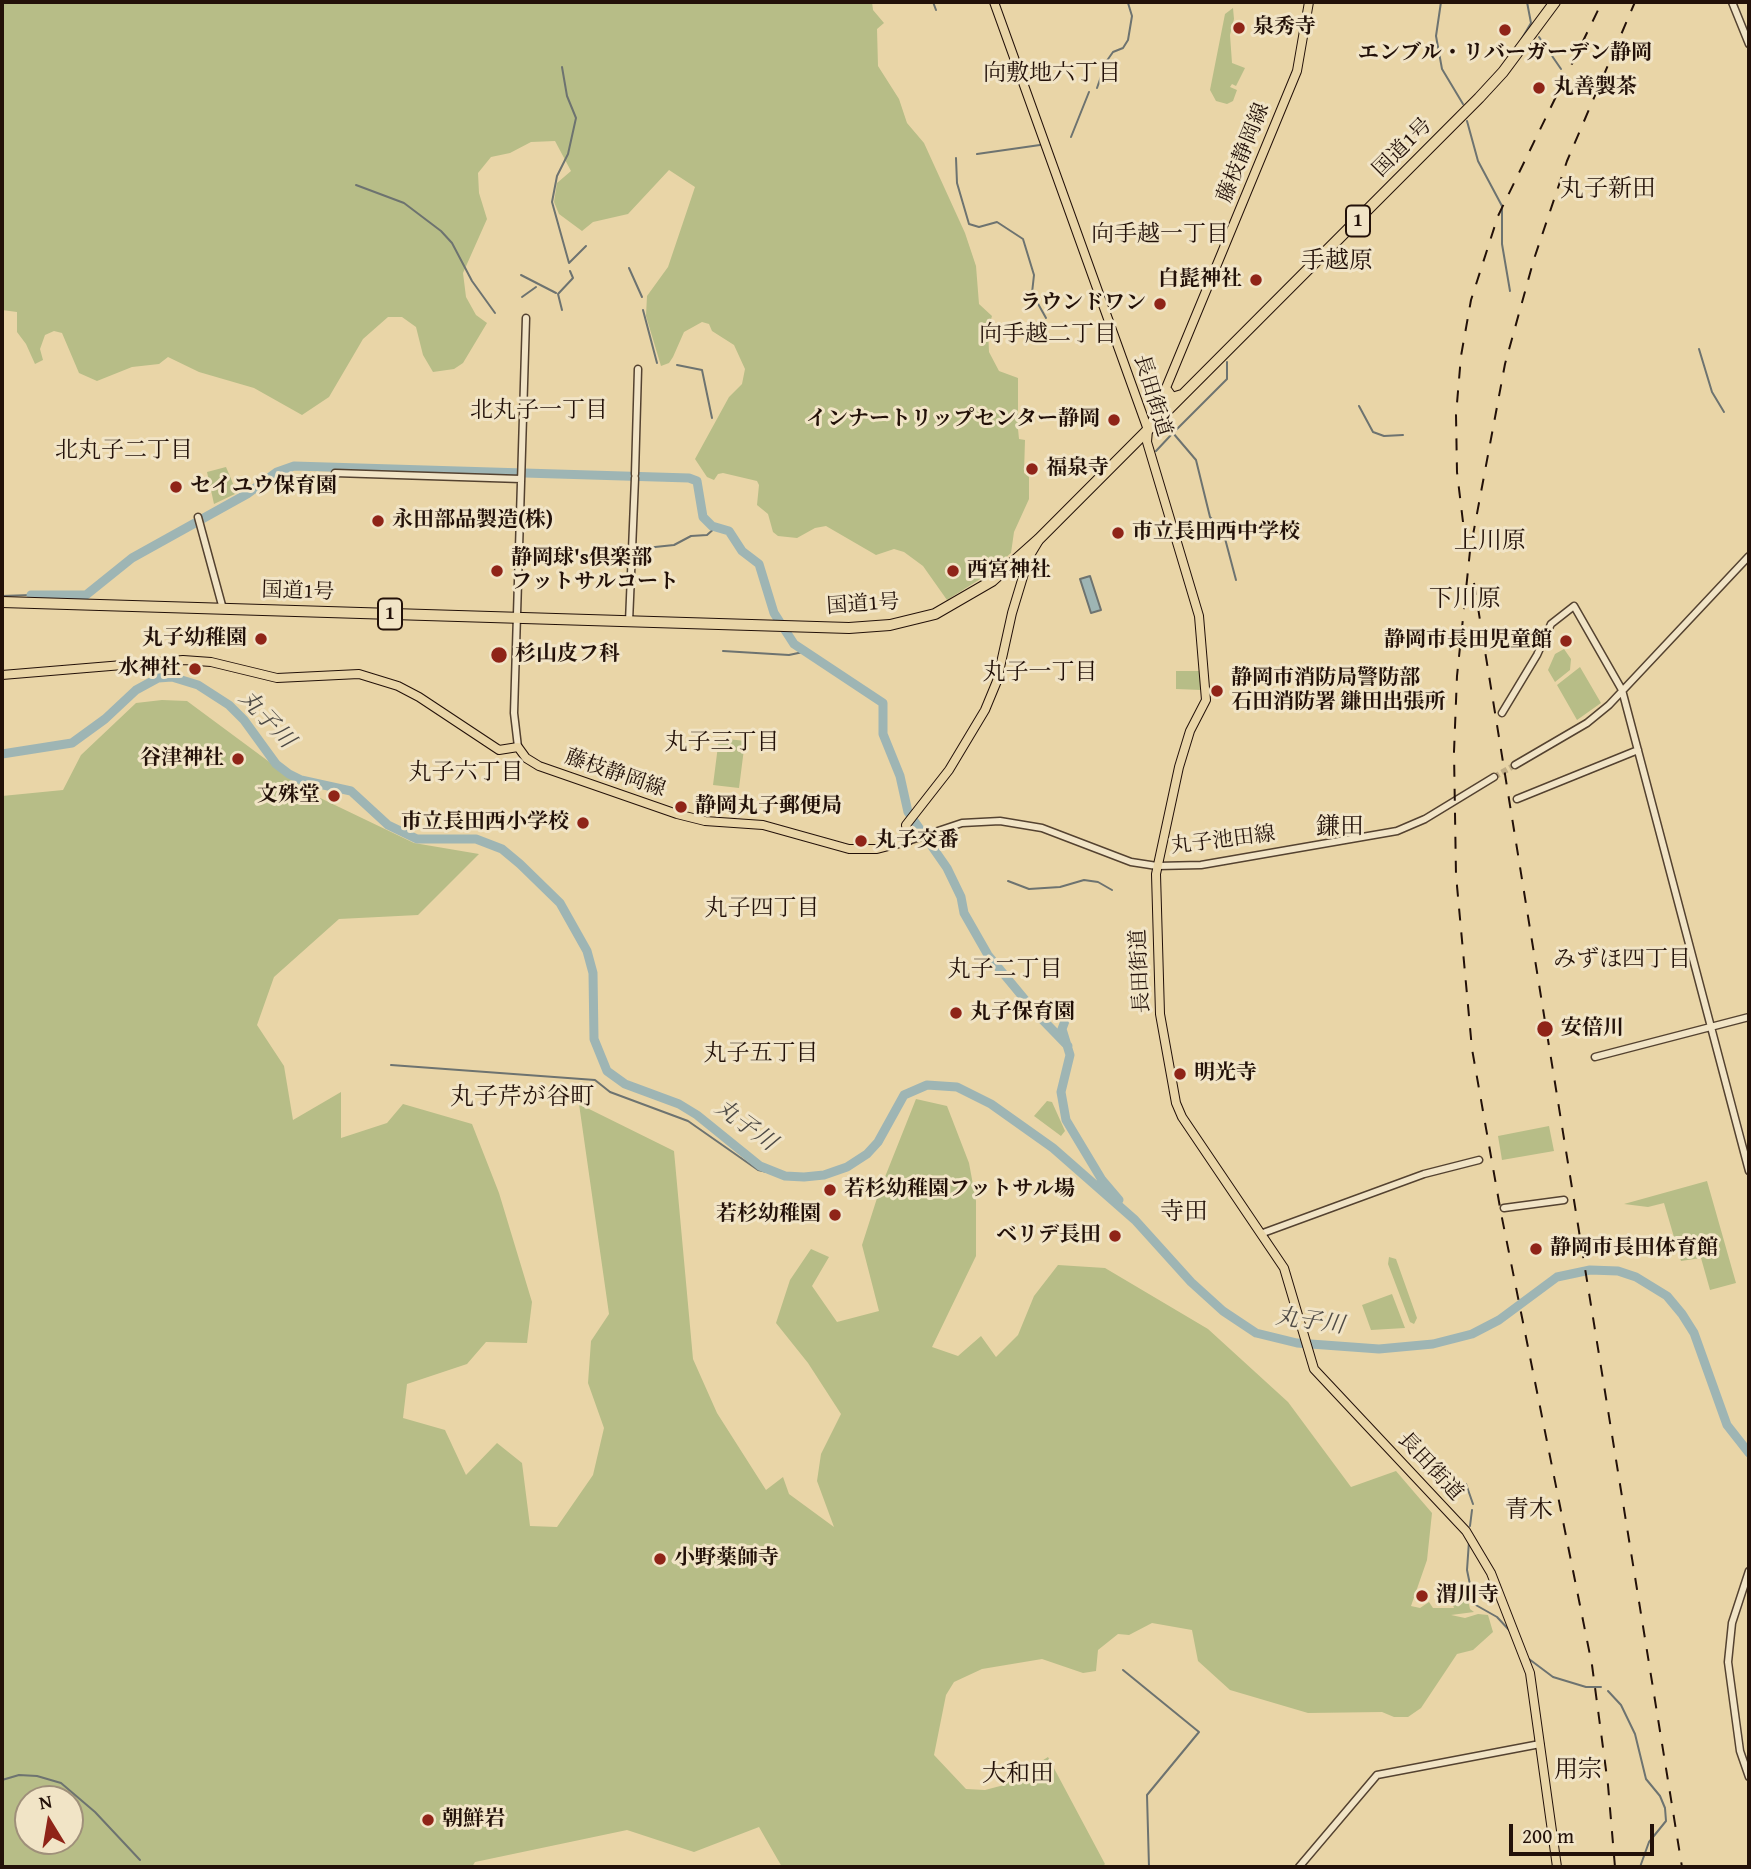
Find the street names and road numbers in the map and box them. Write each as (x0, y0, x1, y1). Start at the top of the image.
street label: 藤枝静岡線 (1213, 100, 1275, 206)
street label: 国道1号 (1368, 113, 1438, 183)
road number: 1 (1346, 206, 1370, 236)
street label: 長田街道 (1128, 352, 1176, 440)
street label: 国道1号 (261, 578, 335, 606)
street label: 国道1号 (826, 590, 900, 620)
road number: 1 (378, 598, 402, 629)
street label: 藤枝静岡線 (561, 745, 669, 803)
street label: 丸子池田線 (1169, 822, 1277, 860)
street label: 長田街道 (1126, 928, 1156, 1014)
street label: 長田街道 (1392, 1428, 1468, 1506)

